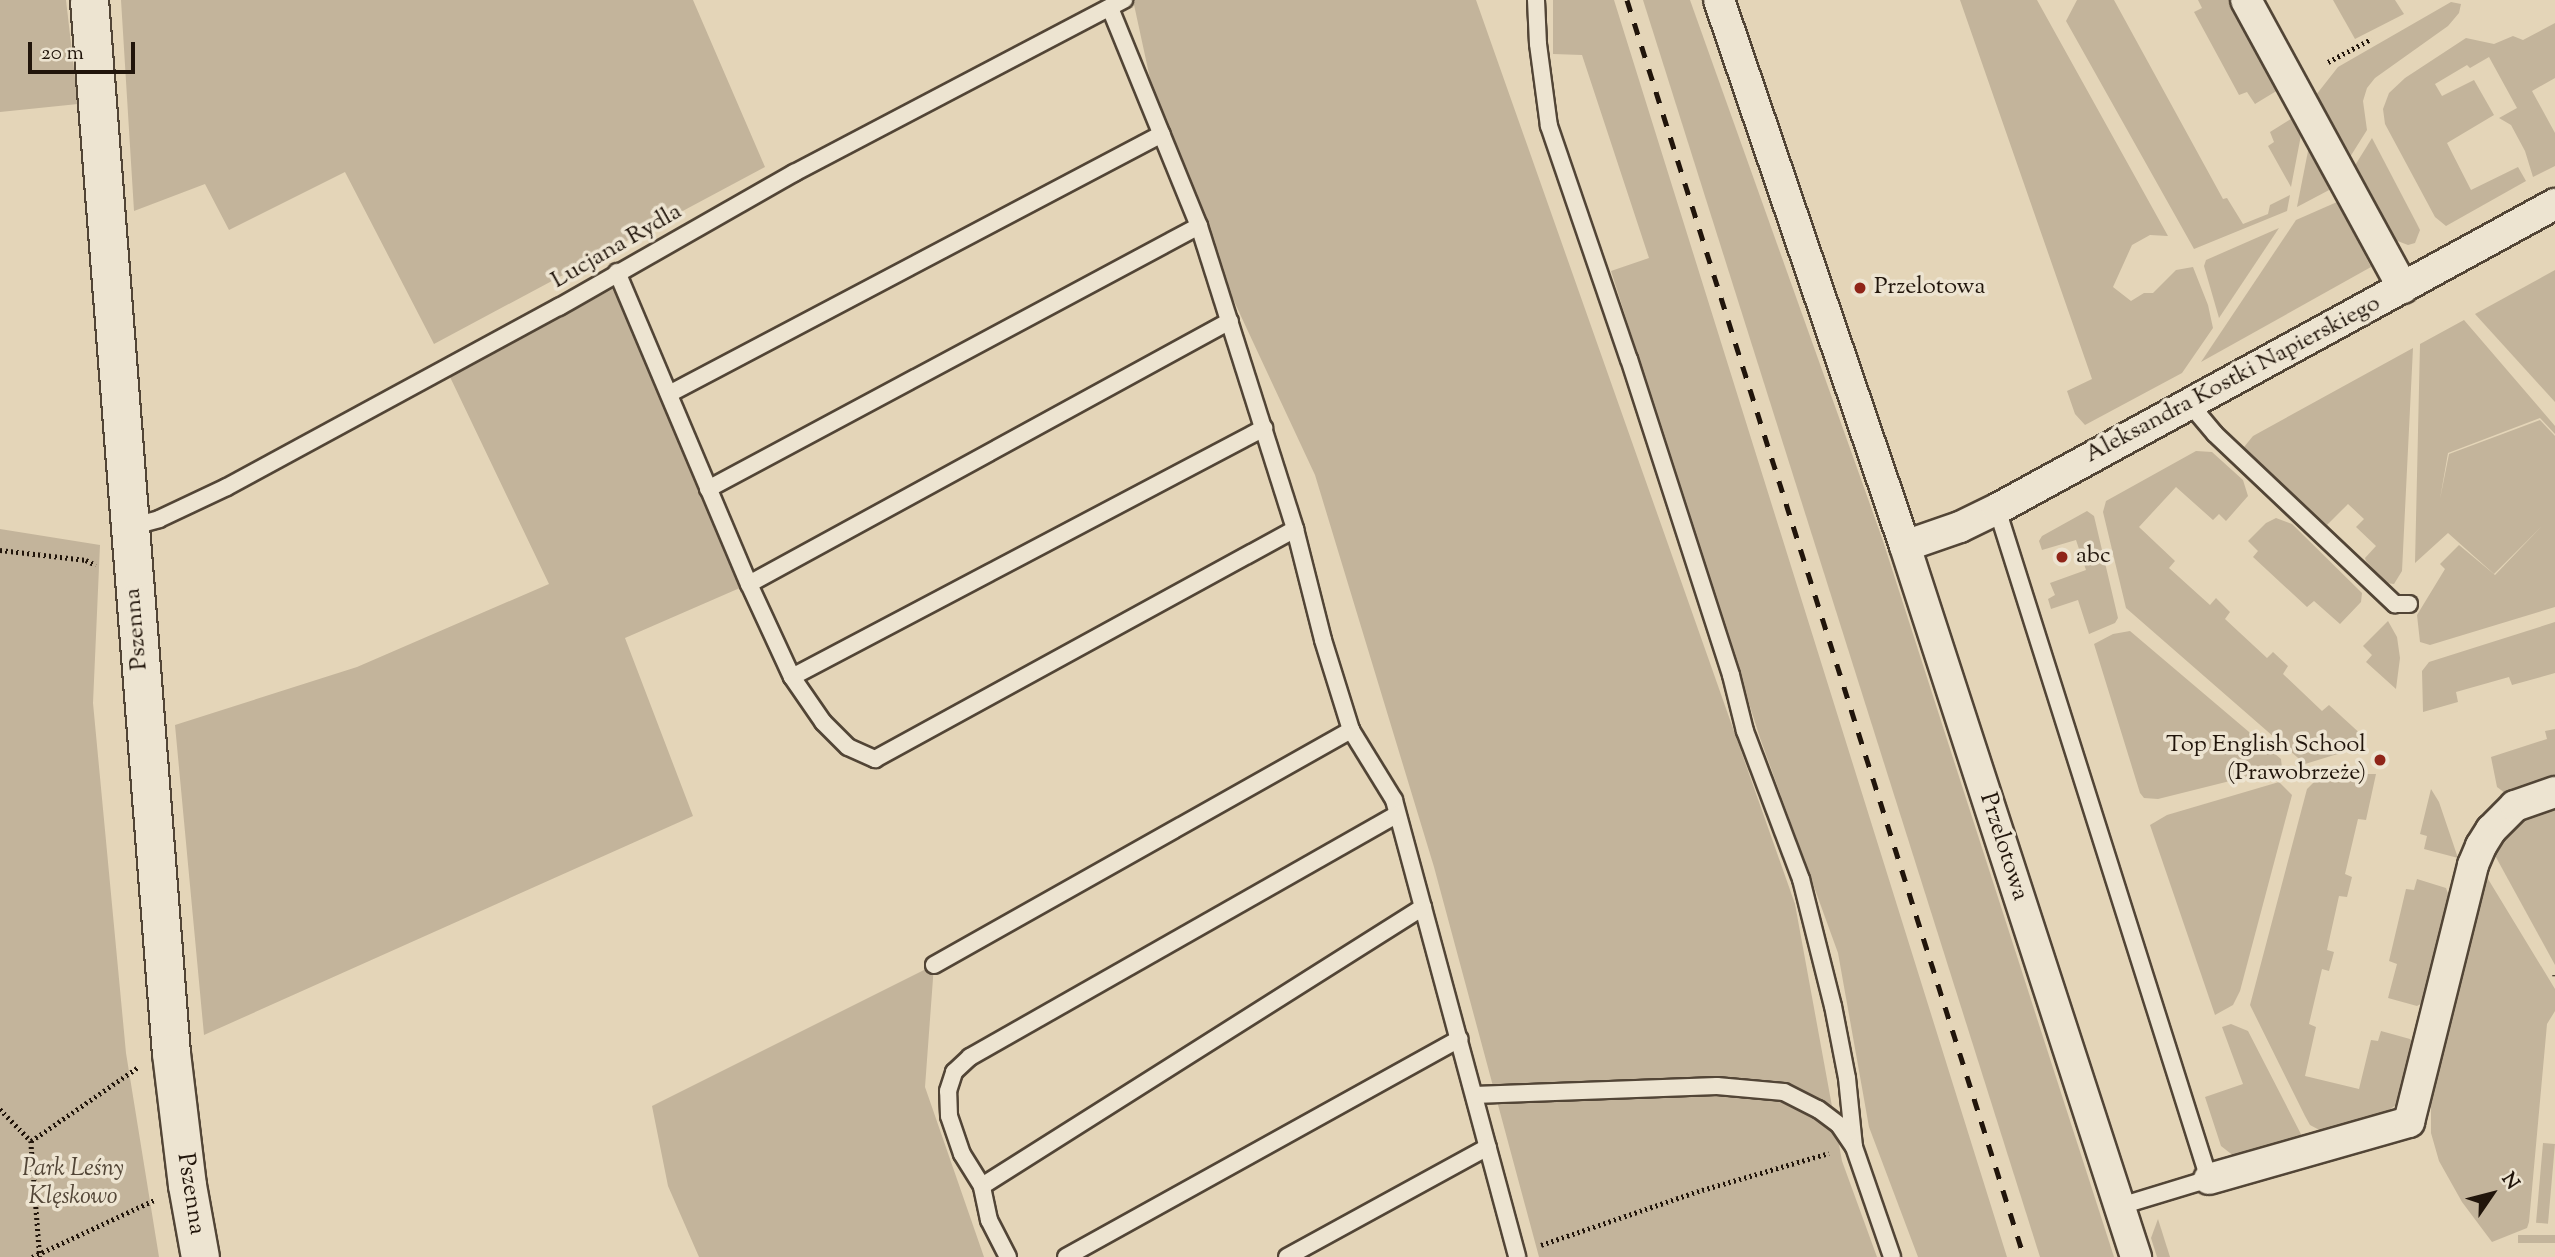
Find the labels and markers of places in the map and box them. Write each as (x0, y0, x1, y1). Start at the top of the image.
place label: Przelotowa (1874, 274, 1985, 302)
marker: Przelotowa (1852, 280, 1868, 296)
place label: abc (2076, 543, 2111, 571)
marker: abc (2054, 549, 2070, 565)
place label: Top English School (Prawobrzeże) (2166, 732, 2366, 788)
marker: Top English School (Prawobrzeże) (2372, 752, 2388, 768)

